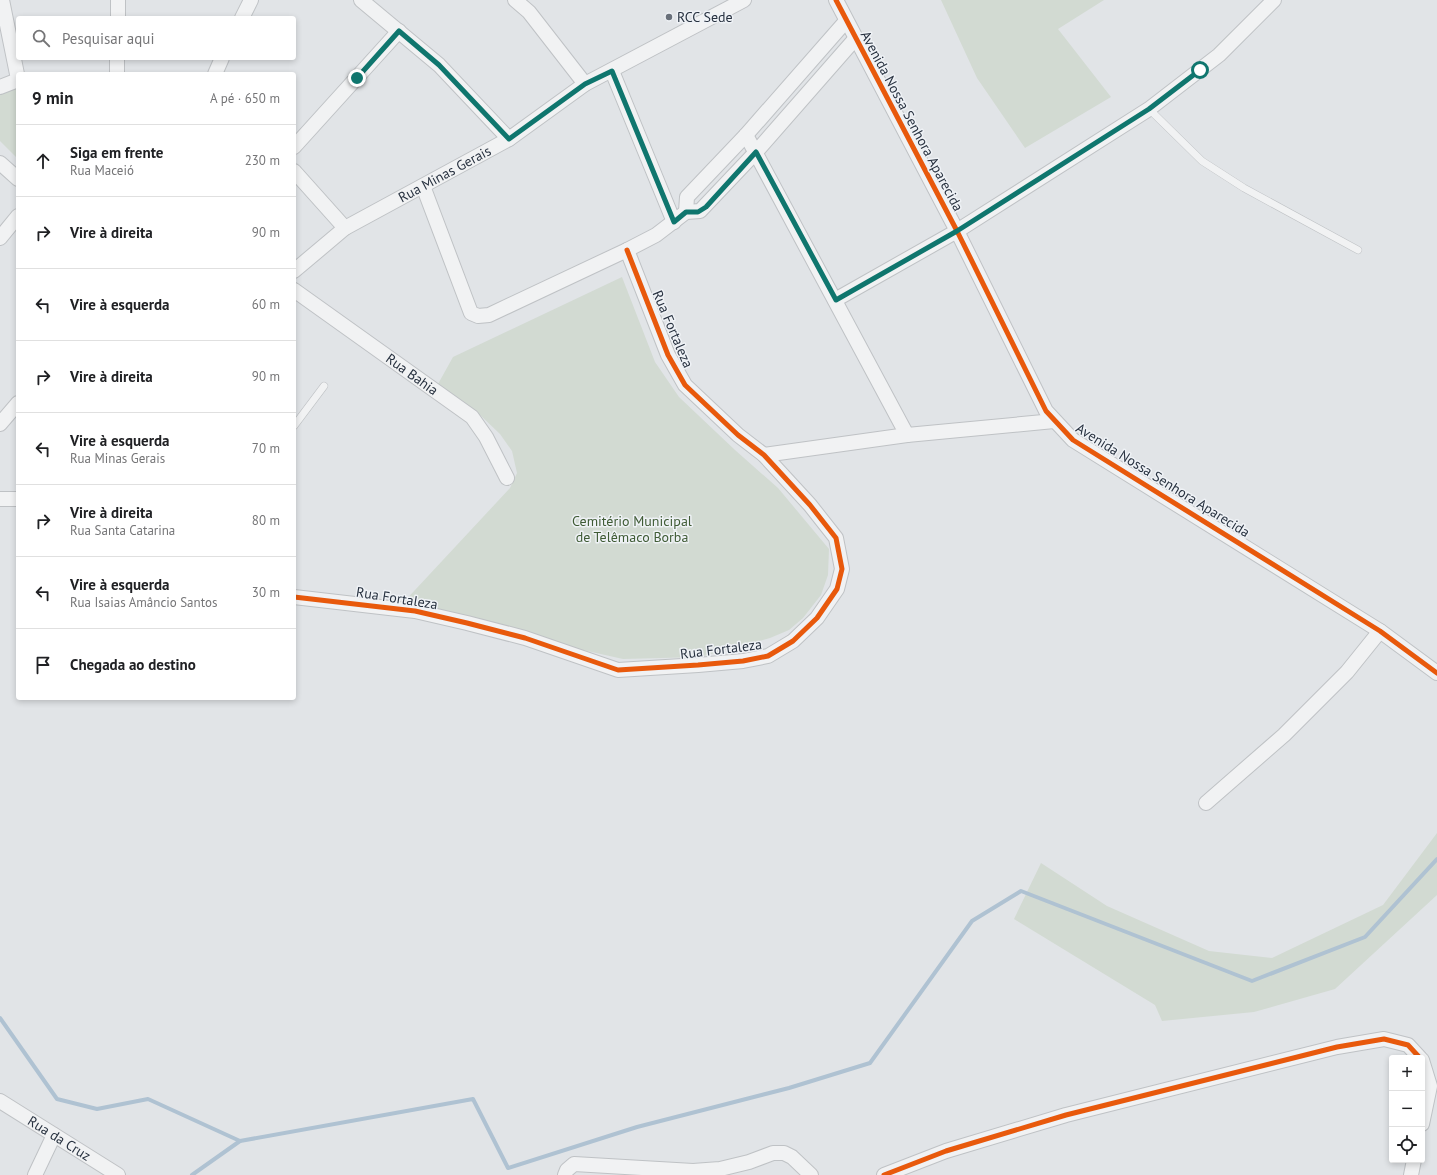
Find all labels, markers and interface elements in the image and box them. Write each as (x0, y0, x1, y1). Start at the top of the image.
place label: RCC Sede (677, 8, 733, 26)
marker: RCC Sede (664, 12, 674, 22)
search box (16, 16, 296, 60)
icon: search (30, 27, 52, 49)
street label: Avenida Nossa Senhora Aparecida (857, 28, 967, 214)
text: Pesquisar aqui (62, 29, 154, 48)
route start (1191, 61, 1209, 79)
route end (348, 69, 366, 87)
text: 9 min (32, 87, 73, 109)
text: A pé · 650 m (210, 90, 280, 107)
street label: Rua Minas Gerais (395, 142, 494, 206)
text: Siga em frente (70, 143, 163, 162)
icon: ahead (32, 150, 54, 172)
text: 230 m (245, 152, 280, 169)
text: Rua Maceió (70, 162, 134, 179)
icon: right (32, 222, 54, 244)
text: Vire à direita (70, 223, 153, 242)
text: 90 m (252, 224, 280, 241)
street label: Rua Fortaleza (649, 288, 697, 370)
icon: left (32, 294, 54, 316)
text: Vire à esquerda (70, 295, 169, 314)
text: 60 m (252, 296, 280, 313)
street label: Rua Bahia (382, 349, 442, 399)
icon: right (32, 366, 54, 388)
text: Vire à direita (70, 367, 153, 386)
text: 90 m (252, 368, 280, 385)
street label: Avenida Nossa Senhora Aparecida (1073, 419, 1253, 541)
text: Vire à esquerda (70, 431, 169, 450)
icon: left (32, 438, 54, 460)
text: 70 m (252, 440, 280, 457)
text: Rua Minas Gerais (70, 450, 165, 467)
text: Vire à direita (70, 503, 153, 522)
icon: right (32, 510, 54, 532)
text: 80 m (252, 512, 280, 529)
park label: Cemitério Municipal de Telêmaco Borba (572, 512, 692, 546)
text: Rua Santa Catarina (70, 522, 175, 539)
text: Vire à esquerda (70, 575, 169, 594)
icon: left (32, 582, 54, 604)
street label: Rua Fortaleza (355, 583, 439, 613)
text: 30 m (252, 584, 280, 601)
text: Rua Isaias Amâncio Santos (70, 594, 217, 611)
street label: Rua Fortaleza (679, 635, 763, 663)
icon: arrive (32, 654, 54, 676)
text: Chegada ao destino (70, 655, 196, 674)
map controls (1389, 1055, 1425, 1163)
button: + (1389, 1055, 1425, 1091)
button: − (1389, 1091, 1425, 1127)
street label: Rua da Cruz (24, 1112, 94, 1165)
button: locate (1389, 1127, 1425, 1163)

